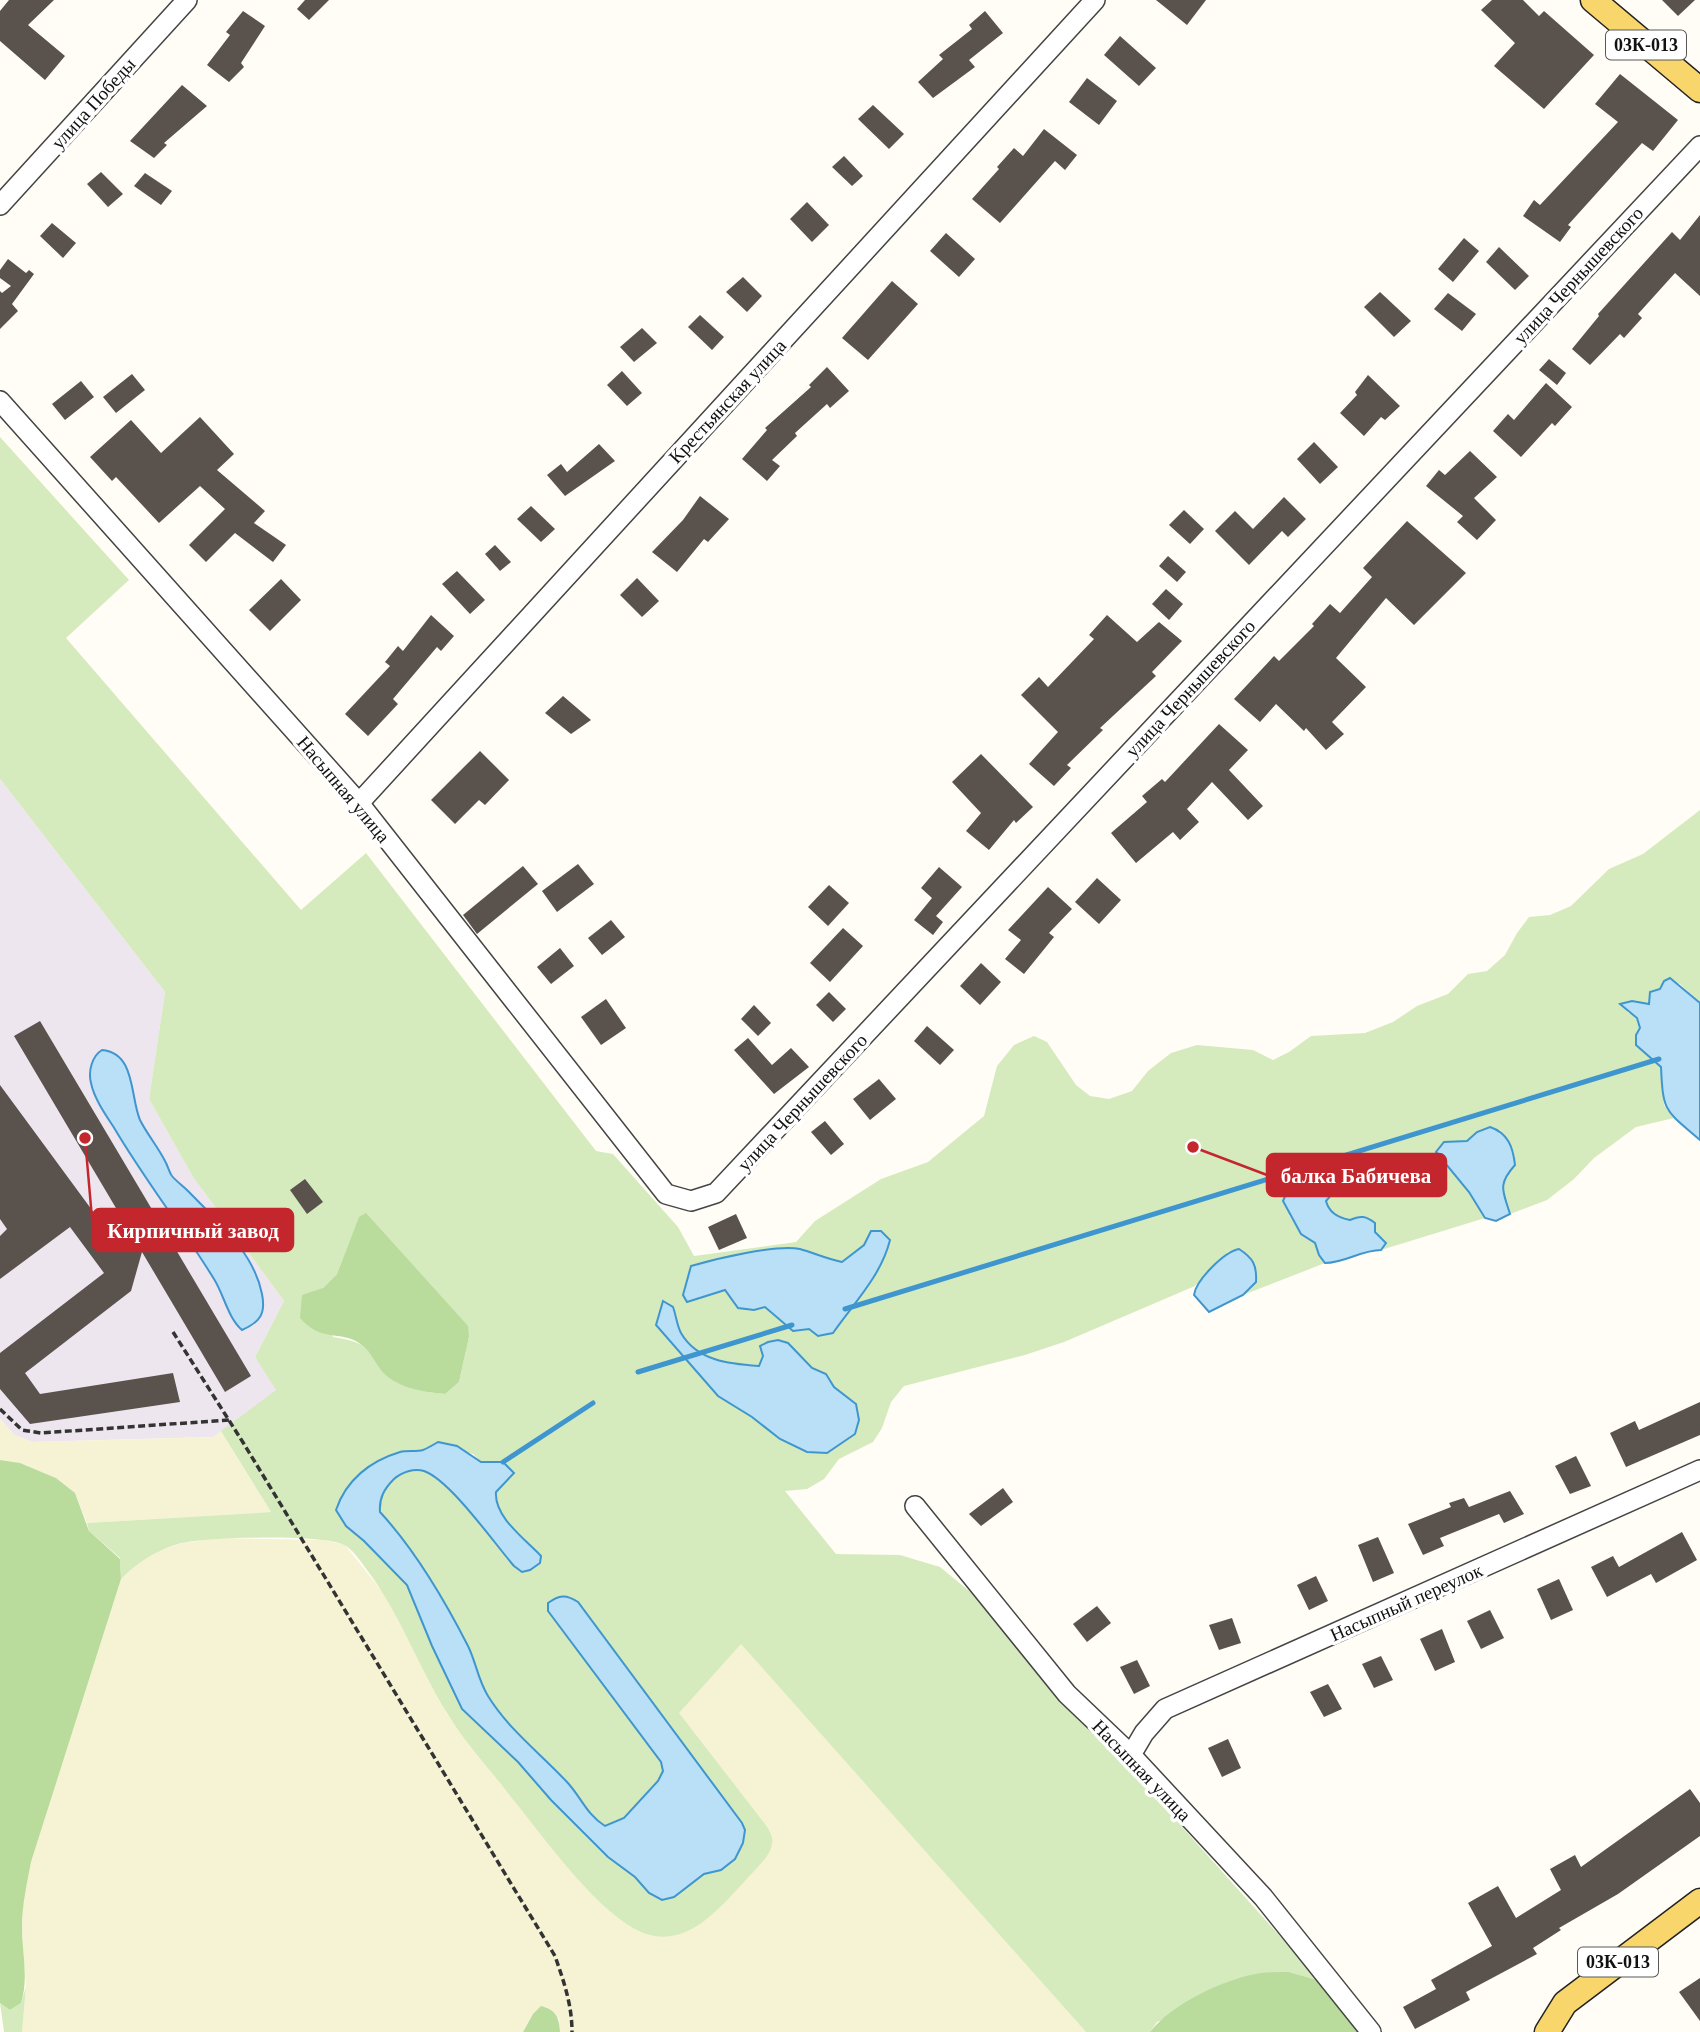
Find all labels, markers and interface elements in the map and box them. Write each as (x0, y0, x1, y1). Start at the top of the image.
road number: 03К-013 (1606, 31, 1686, 60)
street label: улица Победы (47, 53, 140, 153)
street label: улица Чернышевского (1509, 202, 1647, 348)
street label: Крестьянская улица (665, 335, 791, 468)
street label: улица Чернышевского (1121, 615, 1259, 761)
street label: Насыпная улица (293, 732, 395, 847)
street label: улица Чернышевского (733, 1029, 871, 1175)
callout: балка Бабичева (1267, 1154, 1446, 1196)
text: балка Бабичева (1281, 1164, 1432, 1188)
callout: Кирпичный завод (93, 1209, 293, 1251)
text: Кирпичный завод (107, 1219, 279, 1243)
street label: Насыпный переулок (1327, 1559, 1486, 1645)
street label: Насыпная улица (1088, 1715, 1196, 1826)
road number: 03К-013 (1578, 1948, 1658, 1976)

